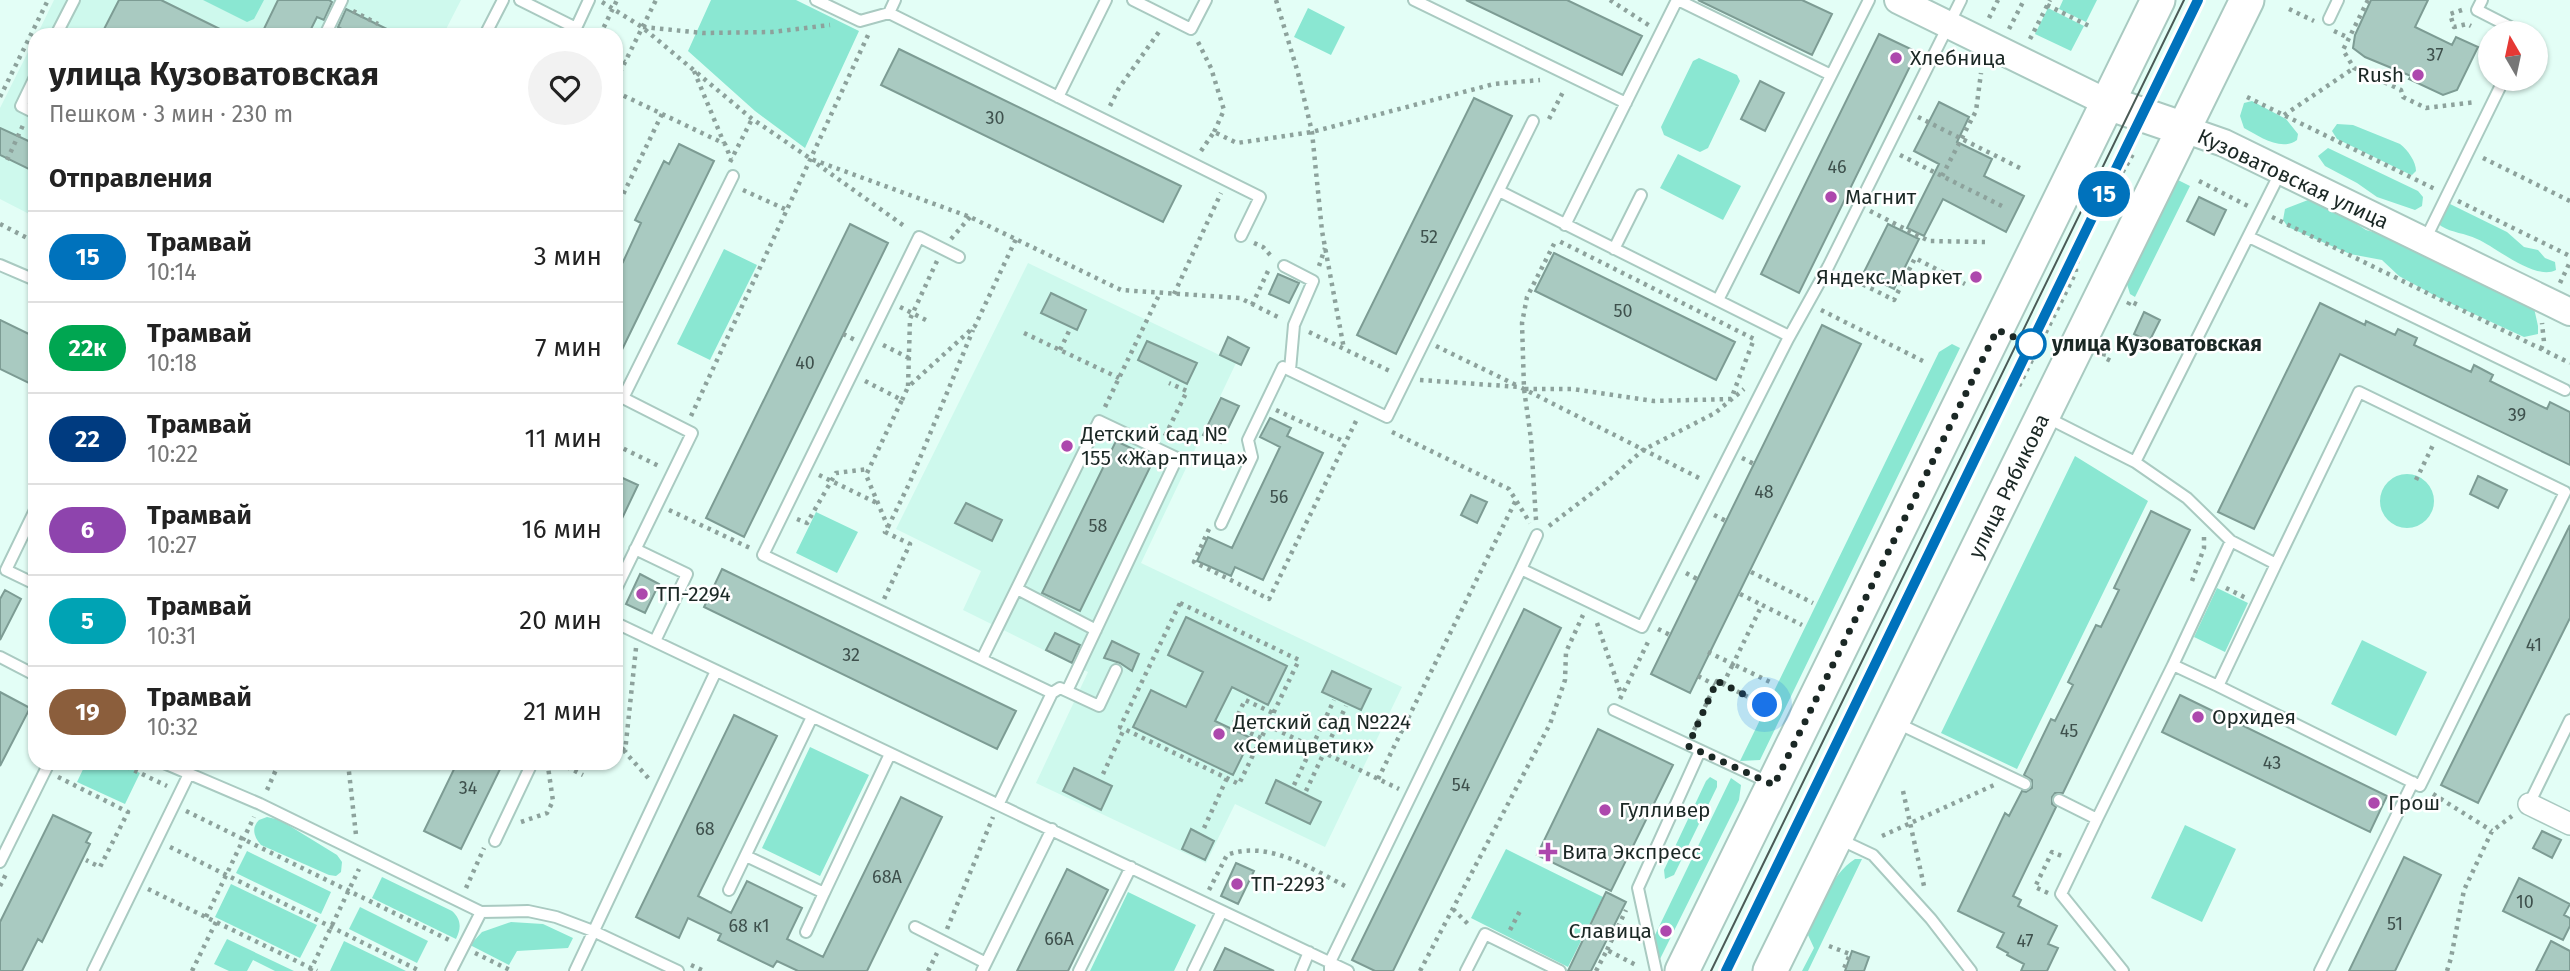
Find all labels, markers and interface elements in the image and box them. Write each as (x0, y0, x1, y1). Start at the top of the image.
north arrow (2478, 21, 2548, 91)
map controls (2478, 21, 2548, 91)
house number: 37 (2427, 44, 2443, 66)
place label: Хлебница (1910, 45, 2006, 71)
marker: Хлебница (1888, 50, 1904, 66)
button: heart (528, 51, 602, 125)
text: улица Кузоватовская (49, 54, 379, 94)
place label: Rush (2357, 62, 2404, 88)
marker: Rush (2410, 67, 2426, 83)
text: Пешком · 3 мин · 230 m (49, 100, 293, 128)
house number: 30 (985, 107, 1005, 129)
street label: Кузоватовская улица (2193, 123, 2393, 235)
house number: 46 (1827, 156, 1847, 178)
text: Отправления (49, 163, 212, 194)
line badge: 15 (2072, 171, 2136, 217)
text: 15 (2092, 180, 2116, 208)
place label: Магнит (1845, 184, 1917, 210)
marker: Магнит (1823, 189, 1839, 205)
house number: 52 (1420, 226, 1438, 248)
text: Трамвай (147, 227, 252, 258)
text: 3 мин (534, 241, 602, 272)
text: 15 (76, 243, 100, 271)
text: 10:14 (147, 258, 197, 286)
place label: Яндекс.Маркет (1816, 264, 1963, 290)
marker: Яндекс.Маркет (1968, 269, 1984, 285)
house number: 50 (1613, 300, 1633, 322)
text: Трамвай (147, 318, 252, 349)
marker: улица Кузоватовская (2016, 329, 2046, 359)
place label: улица Кузоватовская (2051, 331, 2262, 357)
text: 7 мин (535, 332, 602, 363)
text: 22к (69, 334, 106, 362)
text: 10:18 (147, 349, 197, 377)
house number: 40 (795, 352, 815, 374)
house number: 39 (2508, 404, 2526, 426)
text: Трамвай (147, 409, 252, 440)
street label: улица Рябикова (1963, 409, 2055, 563)
place label: Детский сад № 155 «Жар-птица» (1080, 421, 1248, 471)
text: 11 мин (524, 423, 602, 454)
text: 22 (75, 425, 100, 453)
marker: Детский сад № 155 «Жар-птица» (1059, 438, 1075, 454)
text: 10:22 (147, 440, 198, 468)
house number: 48 (1754, 481, 1774, 503)
house number: 56 (1270, 486, 1288, 508)
text: Трамвай (147, 500, 252, 531)
text: 16 мин (522, 514, 602, 545)
house number: 58 (1089, 515, 1108, 537)
text: 6 (81, 516, 94, 544)
text: 10:27 (147, 531, 197, 559)
place label: ТП-2294 (656, 581, 731, 607)
marker: ТП-2294 (634, 586, 650, 602)
text: Трамвай (147, 591, 252, 622)
text: 20 мин (519, 605, 602, 636)
text: 5 (81, 607, 94, 635)
text: 10:31 (147, 622, 196, 650)
house number: 41 (2526, 634, 2542, 656)
house number: 32 (842, 644, 860, 666)
text: Трамвай (147, 682, 252, 713)
your location (1747, 687, 1782, 722)
text: 21 мин (523, 696, 602, 727)
text: 19 (75, 698, 100, 726)
place label: Орхидея (2212, 704, 2296, 730)
place label: Детский сад №224 «Семицветик» (1232, 709, 1411, 759)
marker: Орхидея (2190, 709, 2206, 725)
text: 10:32 (147, 713, 198, 741)
house number: 45 (2060, 720, 2078, 742)
marker: Детский сад №224 «Семицветик» (1211, 726, 1227, 742)
house number: 43 (2263, 752, 2281, 774)
house number: 54 (1452, 774, 1471, 796)
house number: 34 (459, 777, 478, 799)
place label: Грош (2388, 790, 2440, 816)
marker: Грош (2366, 795, 2382, 811)
place label: Гулливер (1619, 797, 1711, 823)
marker: Гулливер (1597, 802, 1613, 818)
house number: 68 (695, 818, 715, 840)
place label: Вита Экспресс (1562, 839, 1701, 865)
marker: Вита Экспресс (1540, 844, 1556, 860)
house number: 68А (872, 866, 903, 888)
place label: ТП-2293 (1251, 871, 1325, 897)
marker: ТП-2293 (1229, 876, 1245, 892)
house number: 10 (2516, 891, 2534, 913)
house number: 51 (2387, 913, 2403, 935)
house number: 68 к1 (728, 915, 770, 937)
place label: Славица (1569, 918, 1652, 944)
marker: Славица (1658, 923, 1674, 939)
house number: 66А (1044, 928, 1074, 950)
house number: 47 (2016, 930, 2034, 952)

